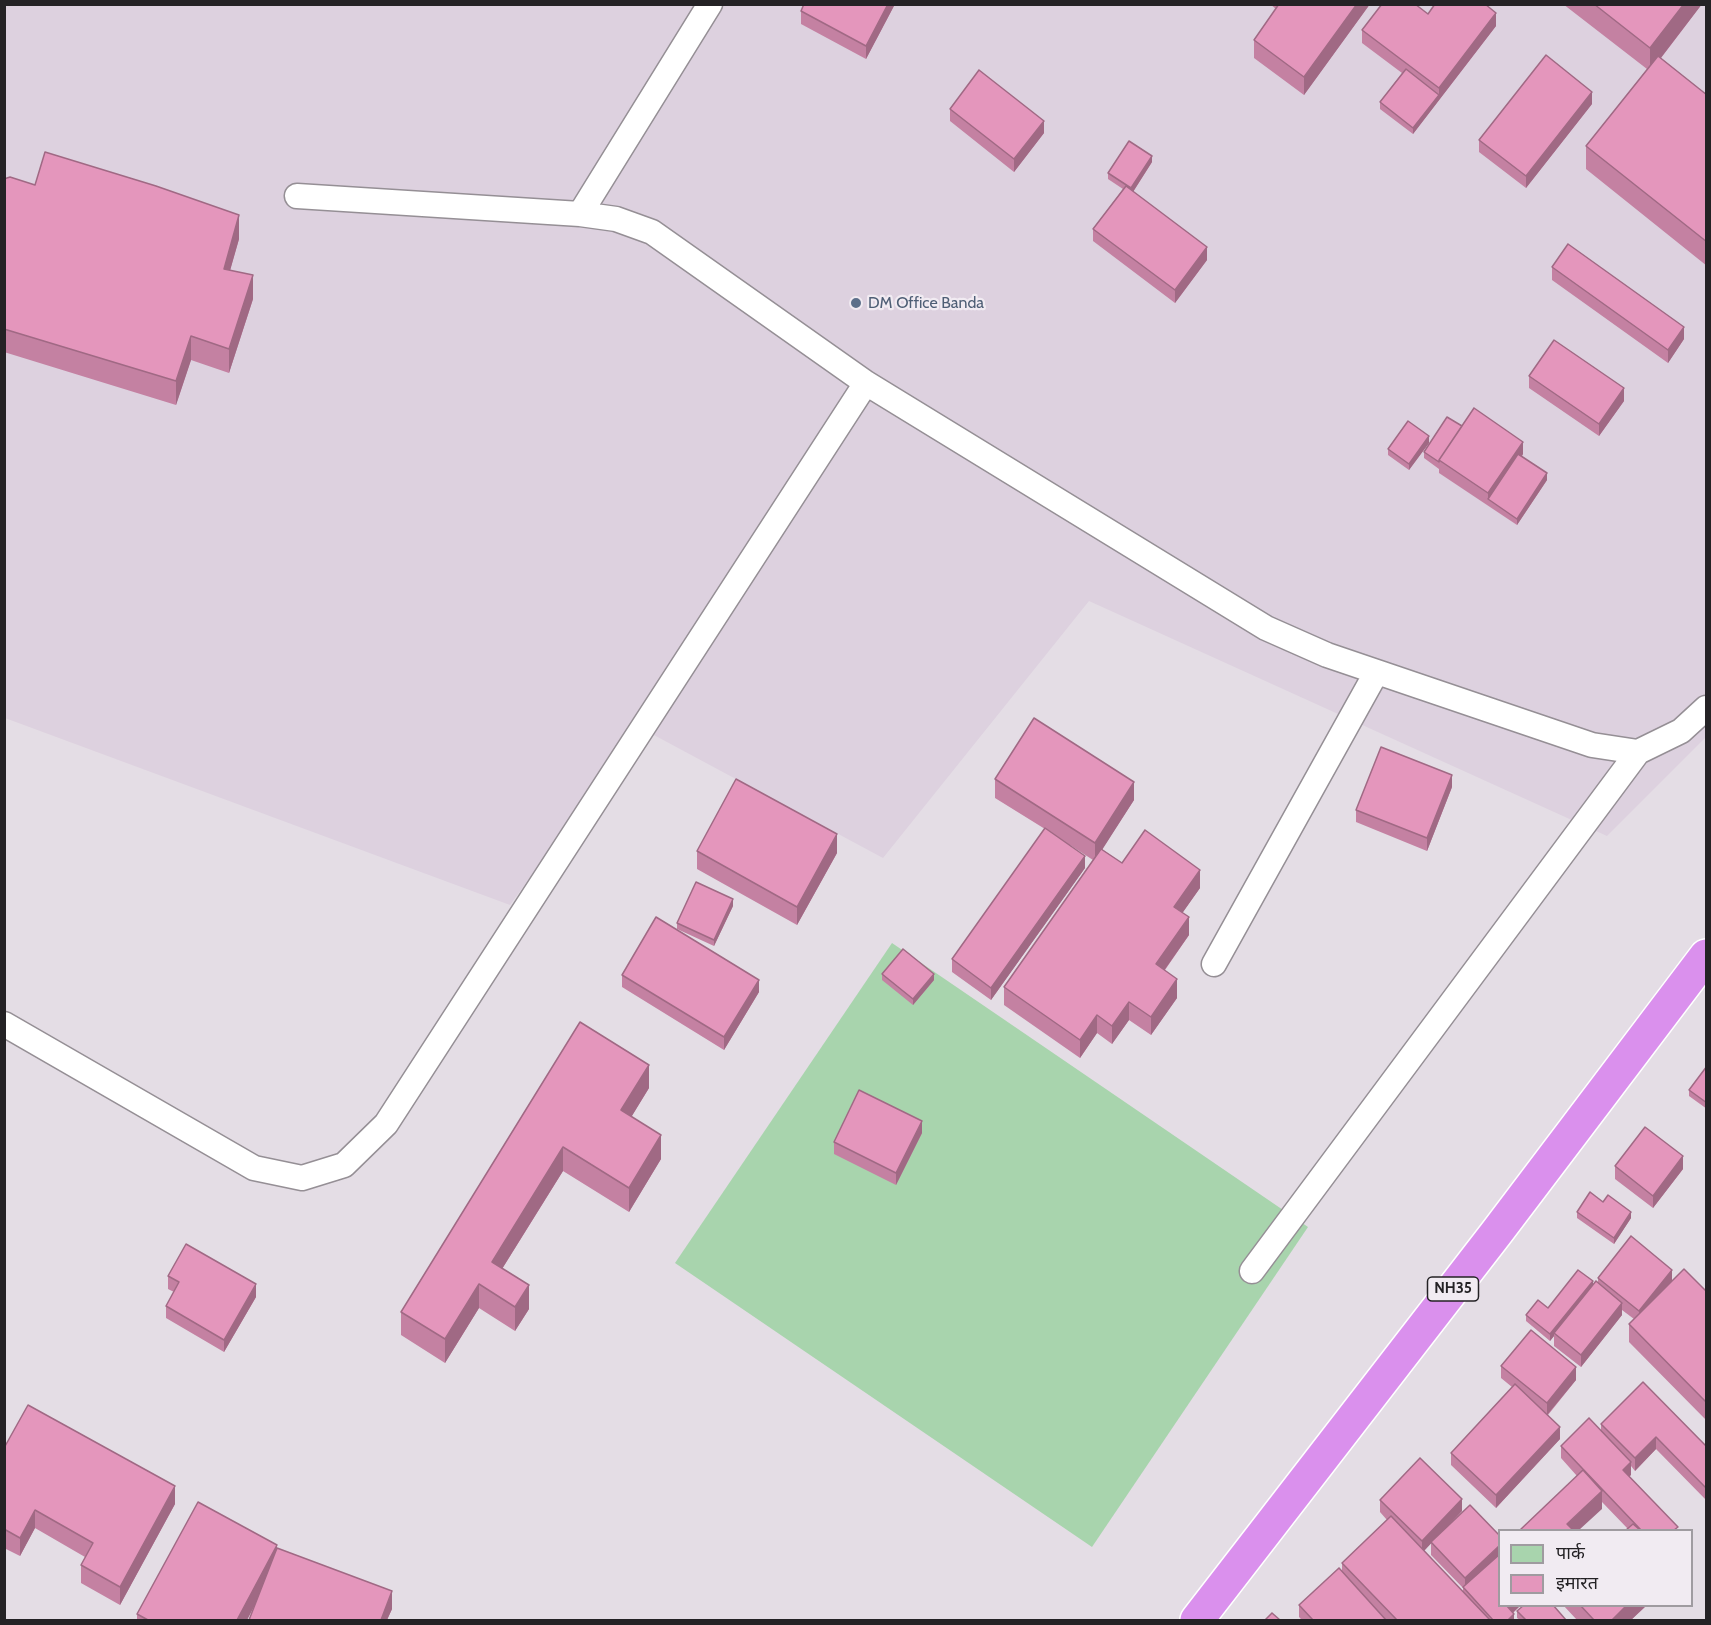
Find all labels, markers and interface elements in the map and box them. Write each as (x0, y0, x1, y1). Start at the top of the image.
place label: DM Office Banda (868, 293, 984, 313)
marker: DM Office Banda (849, 296, 863, 310)
road number: NH35 (1428, 1277, 1478, 1301)
legend (1498, 1529, 1693, 1607)
text: पार्क (1556, 1542, 1585, 1564)
text: इमारत (1556, 1572, 1598, 1594)

